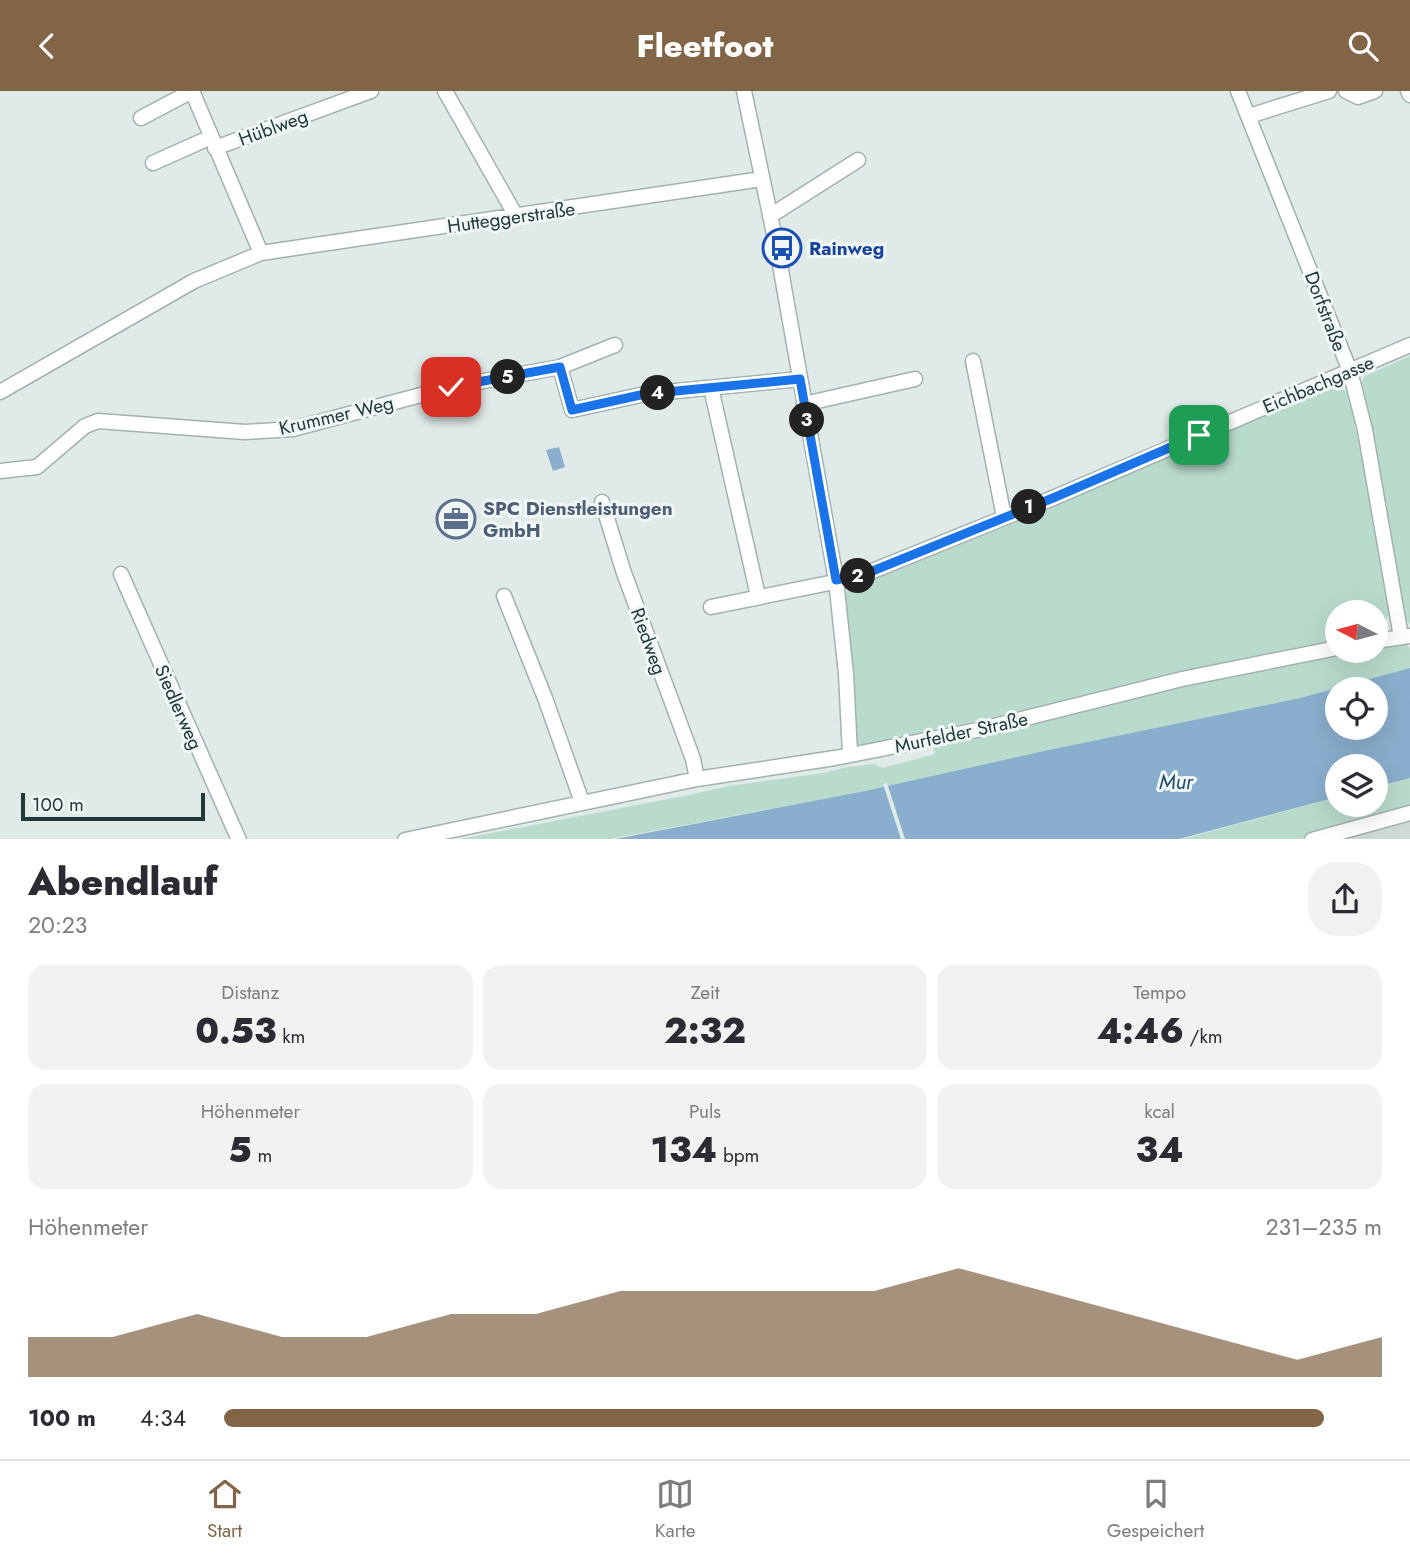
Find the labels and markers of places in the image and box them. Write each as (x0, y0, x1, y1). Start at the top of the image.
bus stop icon: Rainweg (761, 227, 803, 269)
place label: Rainweg (809, 235, 884, 262)
pin (421, 357, 481, 417)
pin: 5 (490, 359, 526, 395)
pin: 4 (640, 375, 676, 411)
pin: 3 (790, 403, 824, 437)
pin (1169, 405, 1229, 465)
pin: 1 (1012, 489, 1046, 525)
place label: SPC Dienstleistungen GmbH (483, 495, 673, 544)
office icon: SPC Dienstleistungen GmbH (435, 498, 477, 540)
pin: 2 (840, 559, 876, 594)

